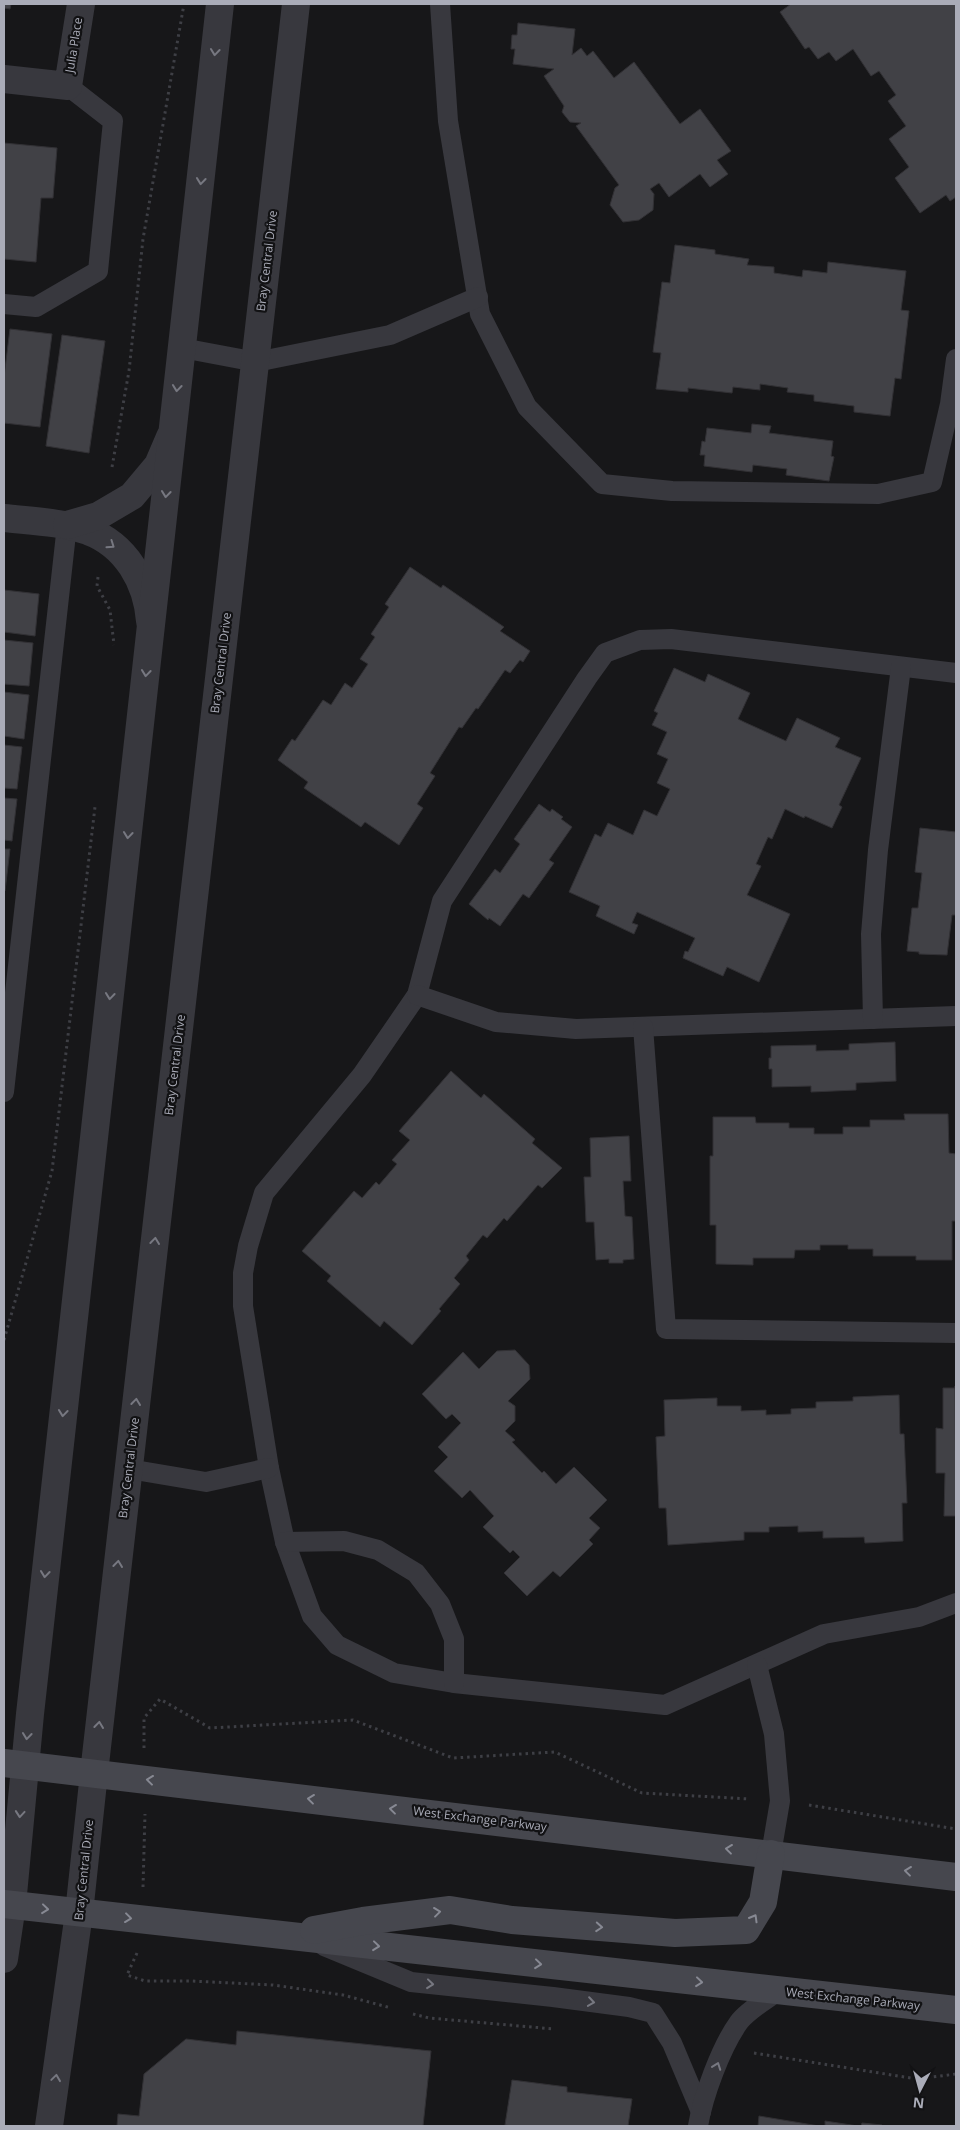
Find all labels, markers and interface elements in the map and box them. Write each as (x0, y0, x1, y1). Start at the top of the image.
street label: Julia Place (61, 16, 86, 75)
one-way arrow (210, 49, 221, 57)
one-way arrow (196, 177, 207, 185)
street label: Bray Central Drive (252, 209, 281, 312)
one-way arrow (172, 385, 183, 393)
one-way arrow (161, 491, 172, 499)
one-way arrow (105, 539, 115, 548)
street label: Bray Central Drive (206, 611, 235, 714)
one-way arrow (141, 670, 152, 678)
one-way arrow (123, 831, 134, 839)
one-way arrow (105, 993, 116, 1001)
street label: Bray Central Drive (160, 1013, 189, 1116)
one-way arrow (149, 1236, 160, 1244)
one-way arrow (130, 1398, 141, 1406)
one-way arrow (58, 1409, 69, 1417)
street label: Bray Central Drive (114, 1416, 143, 1519)
one-way arrow (112, 1559, 123, 1567)
one-way arrow (40, 1570, 51, 1578)
one-way arrow (93, 1721, 104, 1729)
one-way arrow (22, 1732, 33, 1740)
one-way arrow (146, 1775, 154, 1786)
one-way arrow (307, 1794, 315, 1805)
street label: West Exchange Parkway (412, 1802, 549, 1835)
one-way arrow (388, 1804, 396, 1815)
one-way arrow (15, 1810, 26, 1818)
street label: Bray Central Drive (70, 1818, 97, 1921)
one-way arrow (725, 1844, 733, 1855)
one-way arrow (904, 1866, 912, 1877)
one-way arrow (42, 1903, 50, 1914)
one-way arrow (434, 1907, 442, 1918)
one-way arrow (124, 1912, 132, 1923)
one-way arrow (747, 1914, 757, 1923)
one-way arrow (595, 1921, 603, 1932)
one-way arrow (373, 1940, 381, 1951)
one-way arrow (534, 1958, 542, 1969)
one-way arrow (696, 1976, 704, 1987)
one-way arrow (426, 1978, 434, 1989)
street label: West Exchange Parkway (785, 1983, 922, 2014)
one-way arrow (587, 1996, 595, 2007)
one-way arrow (711, 2062, 721, 2071)
north arrow (895, 2065, 945, 2115)
one-way arrow (50, 2074, 60, 2082)
text: N (912, 2093, 925, 2113)

